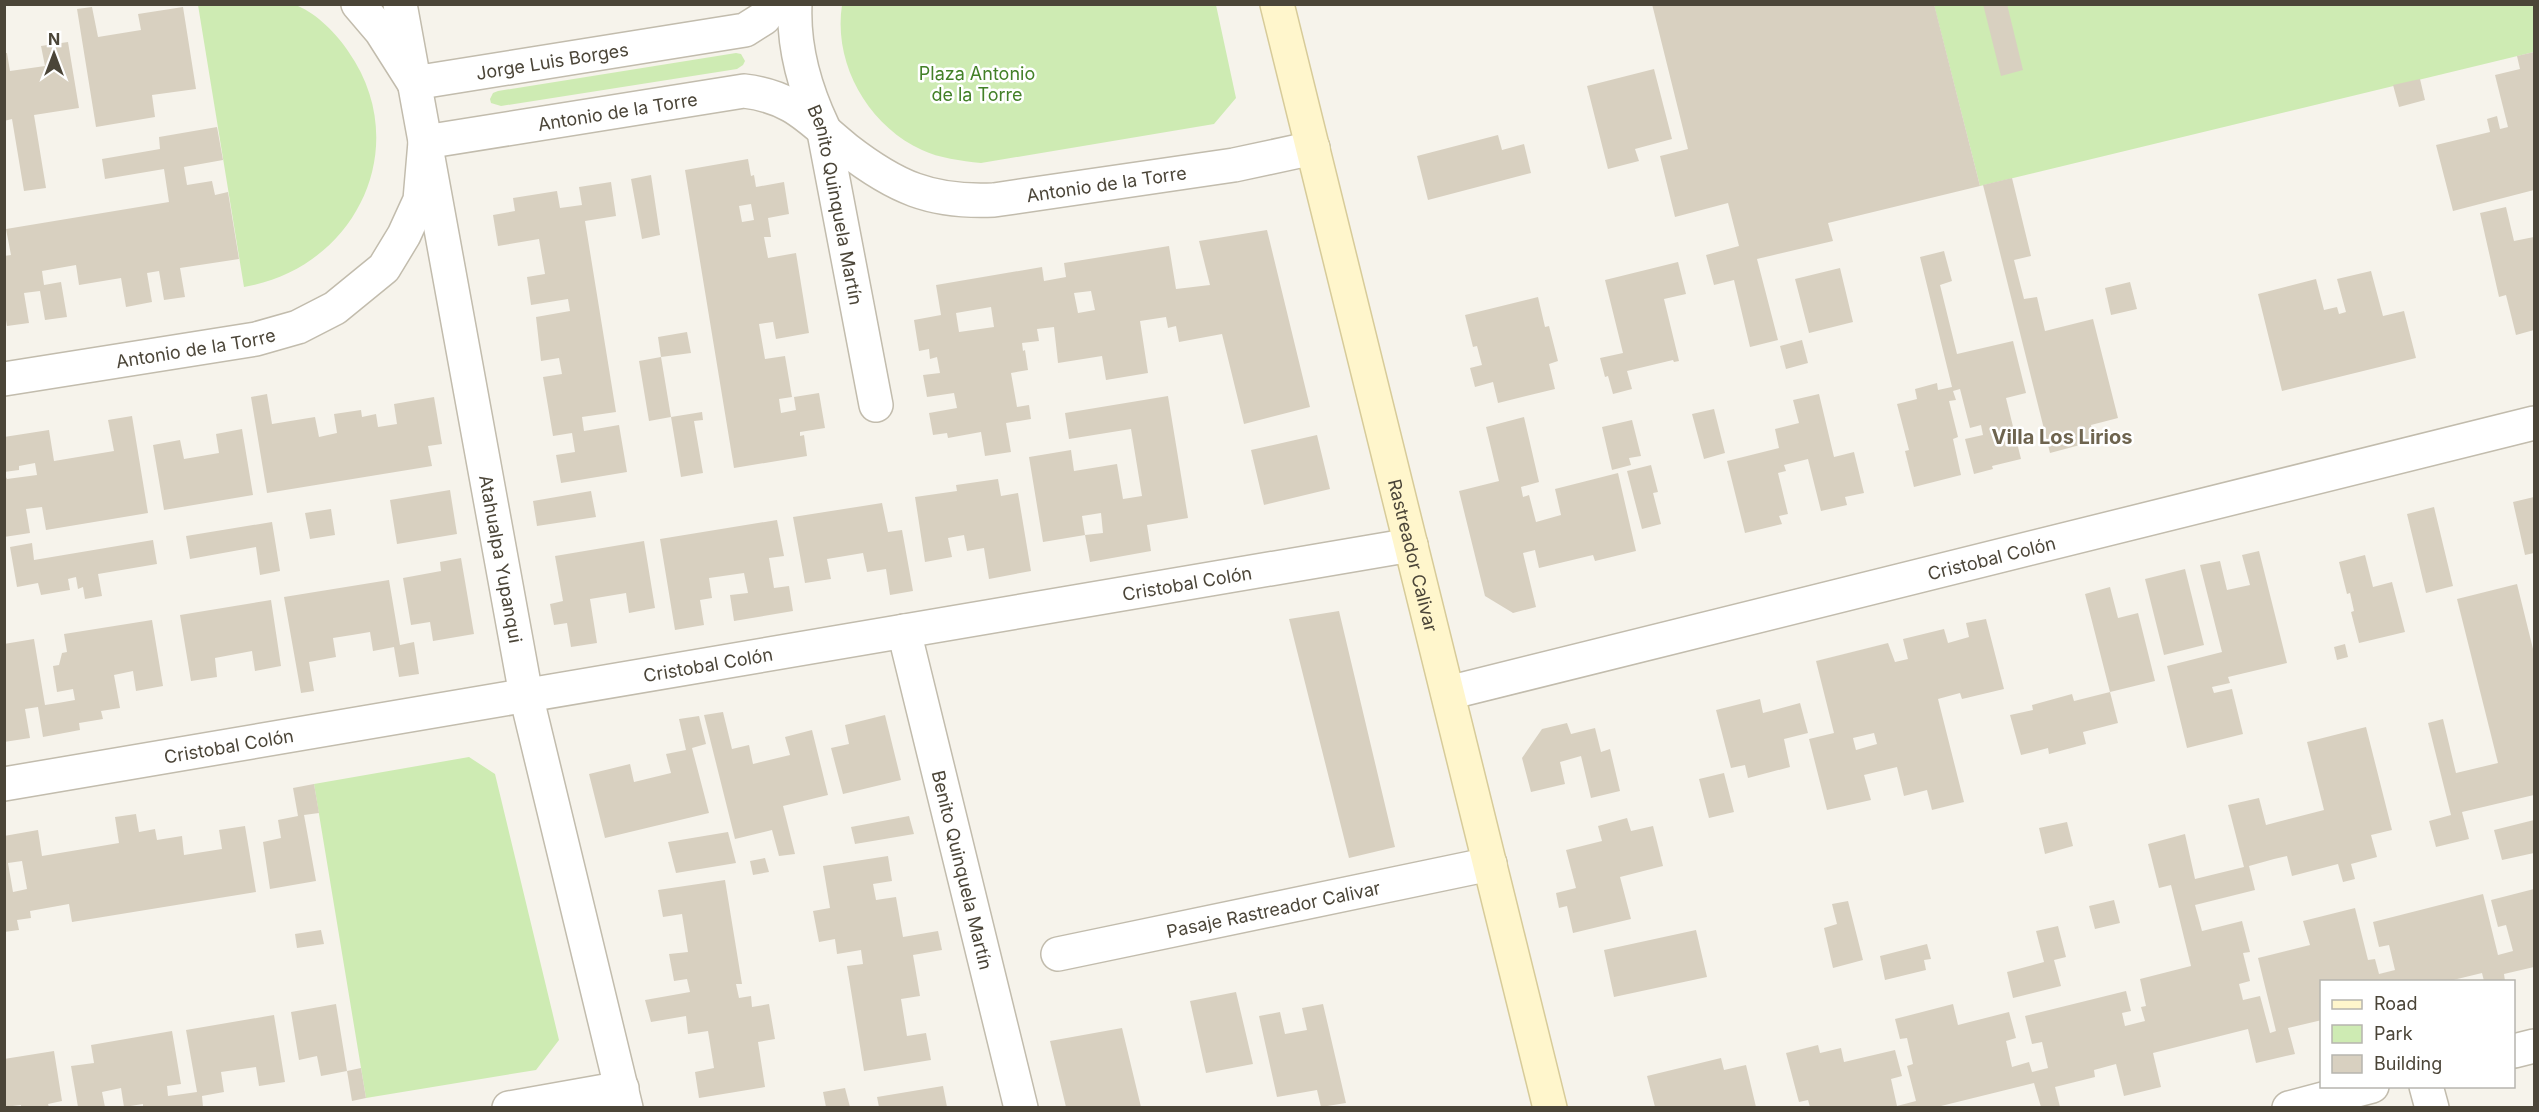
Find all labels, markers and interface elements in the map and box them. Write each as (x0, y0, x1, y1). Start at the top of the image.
north arrow (24, 24, 84, 84)
text: N (48, 29, 60, 49)
street label: Jorge Luis Borges (474, 38, 630, 83)
park label: Plaza Antonio de la Torre (919, 63, 1035, 105)
street label: Antonio de la Torre (536, 88, 699, 134)
street label: Benito Quinquela Martín (804, 101, 867, 307)
street label: Antonio de la Torre (1025, 162, 1188, 206)
street label: Antonio de la Torre (114, 324, 278, 372)
district label: Villa Los Lirios (1992, 425, 2132, 449)
street label: Atahualpa Yupanqui (476, 473, 527, 645)
street label: Rastreador Calivar (1384, 477, 1442, 634)
street label: Cristobal Colón (1925, 532, 2058, 584)
street label: Cristobal Colón (1121, 562, 1253, 604)
street label: Cristobal Colón (642, 643, 774, 686)
street label: Cristobal Colón (162, 724, 295, 767)
street label: Benito Quinquela Martín (928, 768, 997, 972)
street label: Pasaje Rastreador Calivar (1165, 877, 1382, 942)
legend (2320, 980, 2515, 1088)
text: Road (2374, 993, 2417, 1014)
text: Park (2374, 1023, 2413, 1044)
text: Building (2374, 1053, 2442, 1074)

